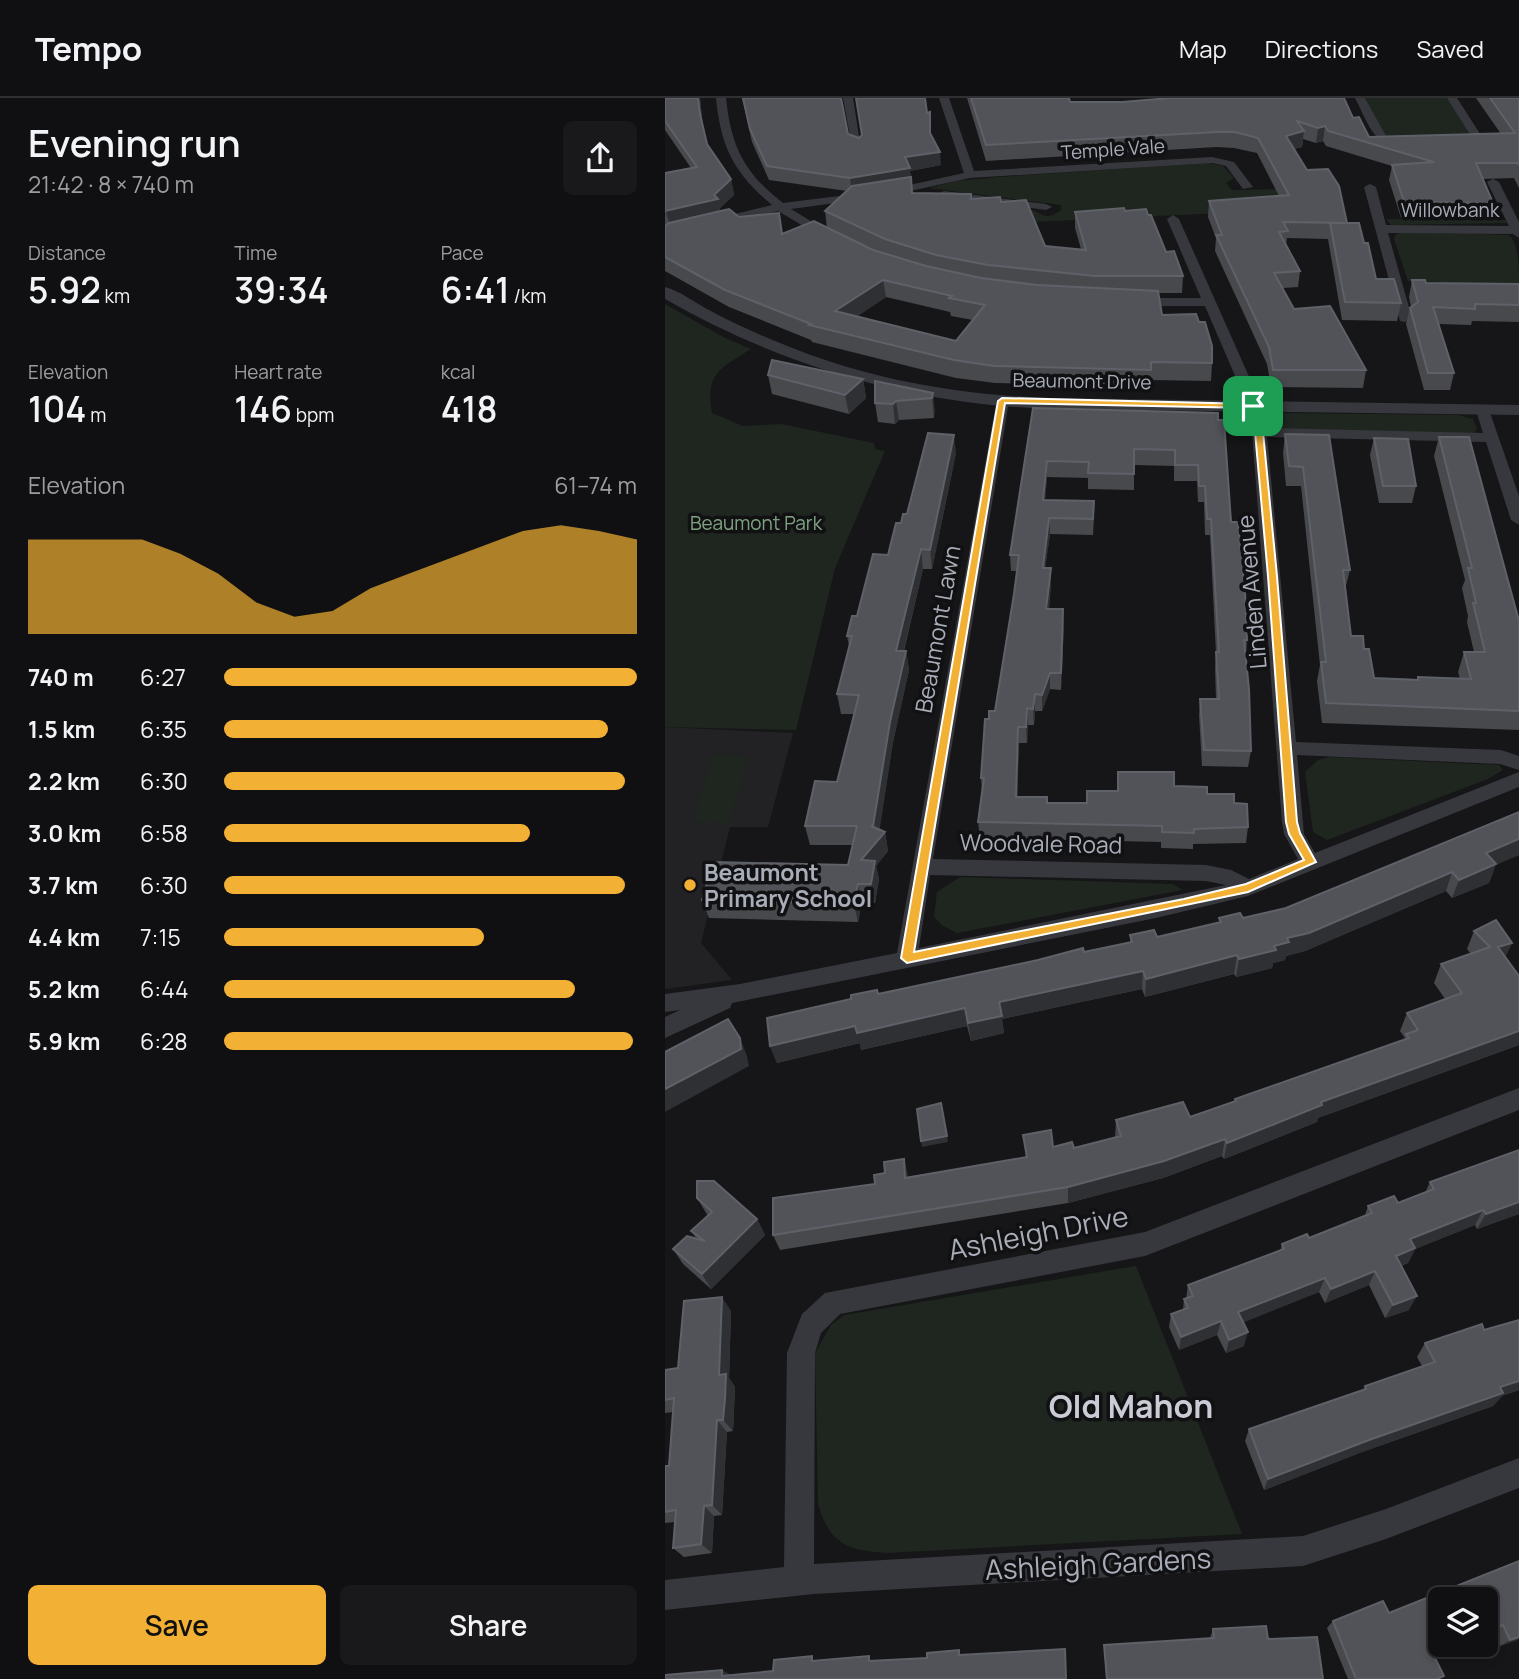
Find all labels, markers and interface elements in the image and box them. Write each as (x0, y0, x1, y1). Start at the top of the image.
text: Tempo (35, 26, 142, 71)
text: Map (1179, 32, 1227, 65)
text: Directions (1265, 32, 1378, 65)
text: Saved (1416, 32, 1484, 65)
text: Evening run (28, 116, 241, 168)
button: share (563, 121, 637, 195)
street label: Temple Vale (1060, 132, 1166, 166)
text: 21:42 · 8 × 740 m (28, 168, 194, 200)
street label: Willowbank (1401, 197, 1500, 223)
text: Distance (28, 240, 106, 266)
text: Time (234, 240, 277, 266)
text: Pace (441, 240, 484, 266)
text: 5.92 (28, 266, 101, 314)
text: 39:34 (234, 266, 329, 314)
text: 6:41 (441, 266, 510, 314)
text: km (101, 283, 130, 309)
text: /km (510, 283, 546, 309)
text: Elevation (28, 359, 108, 385)
text: Heart rate (234, 359, 322, 385)
text: kcal (441, 359, 475, 385)
street label: Beaumont Drive (1012, 367, 1152, 395)
pin (1223, 376, 1283, 436)
text: 104 (28, 385, 86, 433)
text: 146 (234, 385, 292, 433)
text: 418 (441, 385, 498, 433)
icon: arrive (1234, 387, 1272, 425)
text: m (86, 402, 106, 428)
text: bpm (292, 402, 334, 428)
text: Elevation (28, 469, 125, 501)
text: 61–74 m (554, 469, 637, 501)
park label: Beaumont Park (690, 510, 823, 536)
street label: Linden Avenue (1228, 514, 1274, 670)
street label: Beaumont Lawn (907, 543, 967, 715)
text: 740 m (28, 661, 94, 693)
text: 6:27 (140, 661, 186, 693)
text: 1.5 km (28, 713, 95, 745)
text: 6:35 (140, 713, 187, 745)
text: 2.2 km (28, 765, 100, 797)
text: 6:30 (140, 765, 188, 797)
text: 3.0 km (28, 817, 101, 849)
text: 6:58 (140, 817, 188, 849)
street label: Woodvale Road (959, 826, 1123, 860)
place label: Beaumont Primary School (704, 856, 872, 914)
text: 3.7 km (28, 869, 98, 901)
text: 6:30 (140, 869, 188, 901)
marker: Beaumont Primary School (682, 877, 698, 893)
text: 4.4 km (28, 921, 100, 953)
text: 7:15 (140, 921, 181, 953)
text: 5.2 km (28, 973, 100, 1005)
text: 6:44 (140, 973, 189, 1005)
text: 5.9 km (28, 1025, 100, 1057)
text: 6:28 (140, 1025, 188, 1057)
street label: Ashleigh Drive (945, 1196, 1131, 1268)
district label: Old Mahon (1049, 1384, 1213, 1428)
street label: Ashleigh Gardens (984, 1538, 1212, 1588)
button: Save (28, 1585, 326, 1665)
button: Share (340, 1585, 637, 1665)
map controls (1428, 1587, 1498, 1657)
button: layers (1428, 1587, 1498, 1657)

